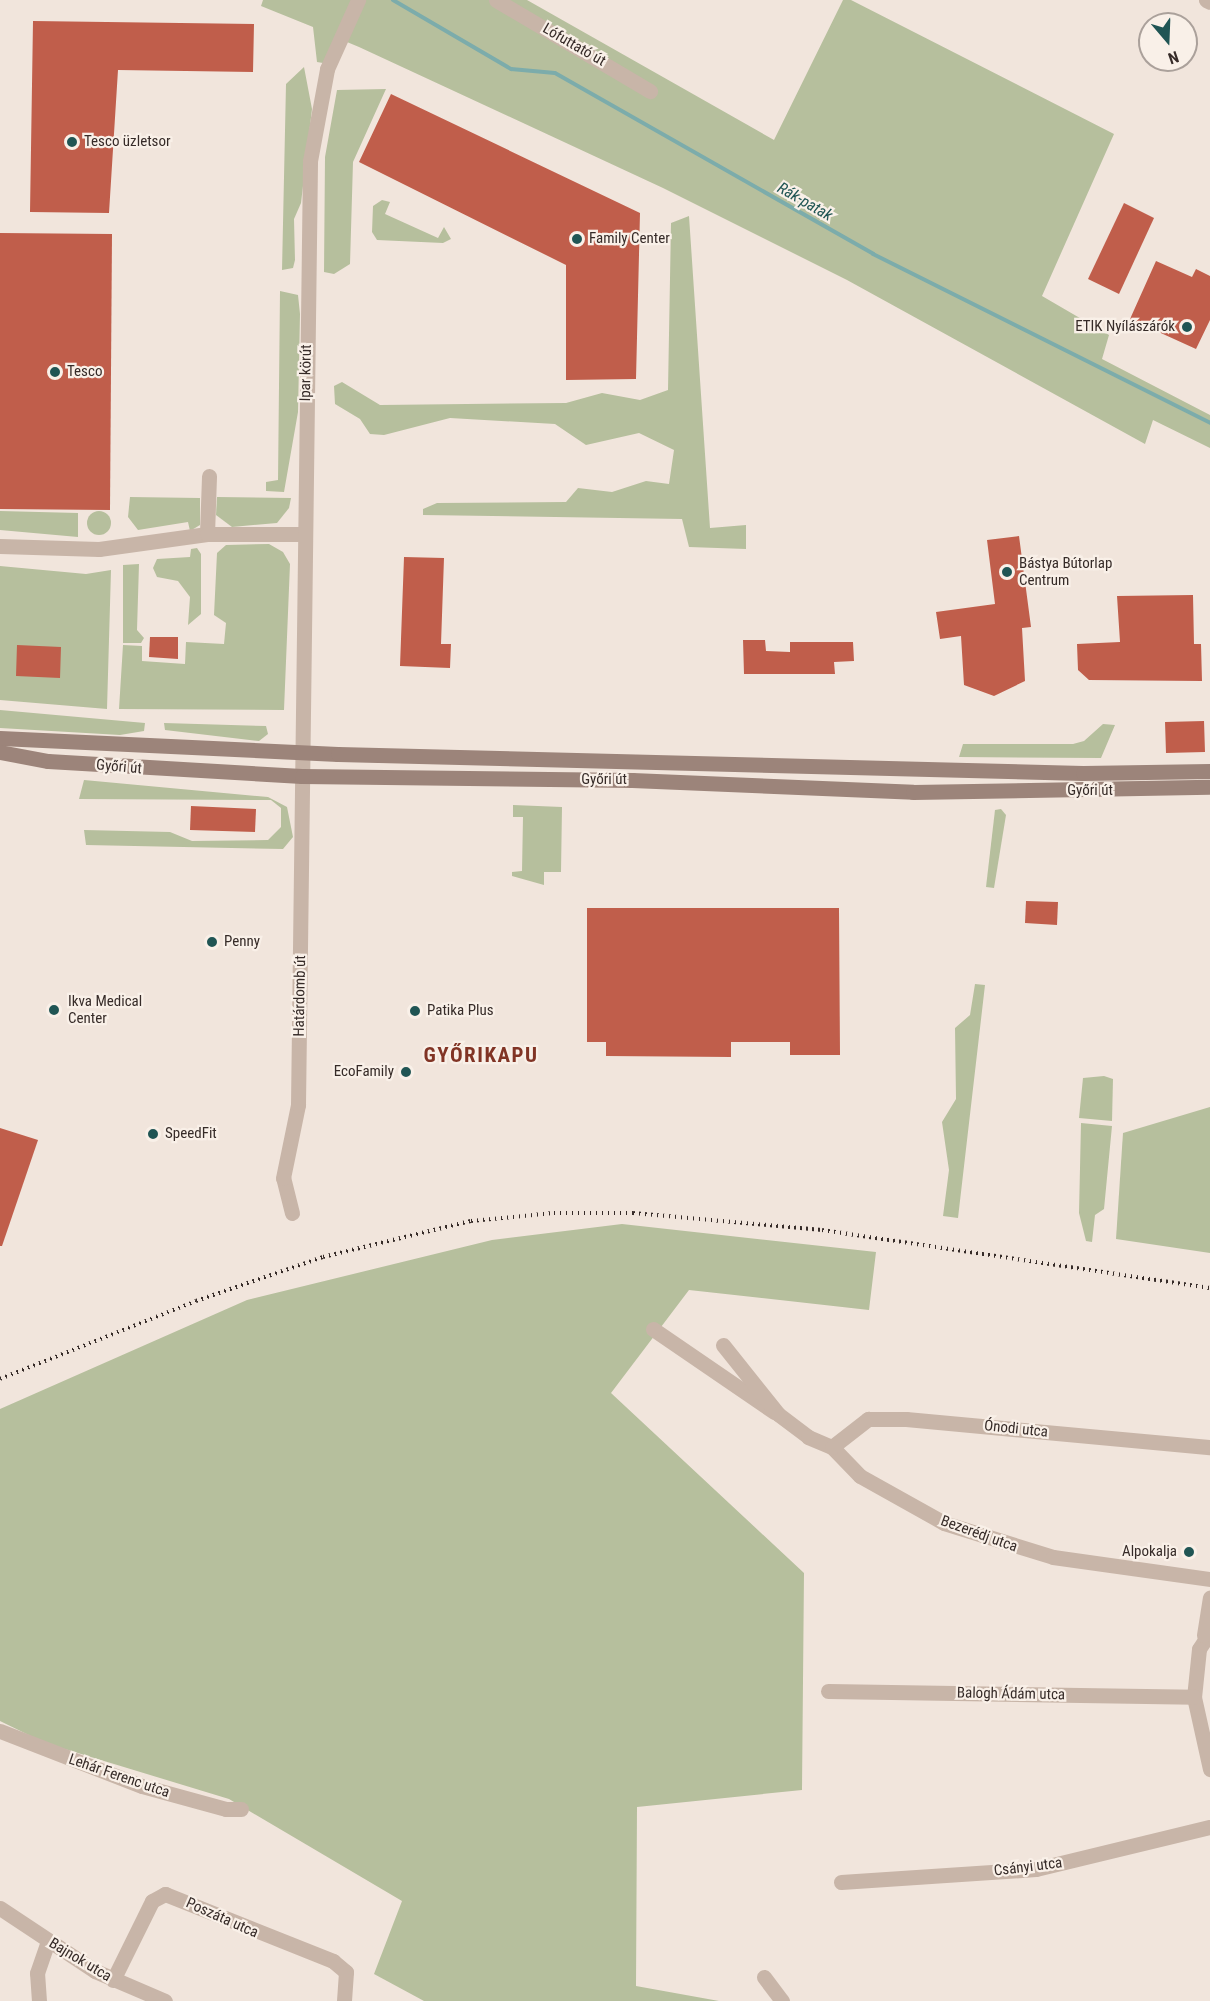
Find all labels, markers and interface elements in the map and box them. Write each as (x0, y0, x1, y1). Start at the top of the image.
north arrow (1138, 12, 1198, 72)
street label: Lófuttató út (539, 20, 609, 70)
text: N (1166, 47, 1181, 68)
place label: Tesco üzletsor (84, 133, 171, 151)
marker: Tesco üzletsor (65, 135, 79, 149)
water label: Rák-patak (774, 179, 836, 225)
place label: Family Center (589, 230, 670, 248)
marker: Family Center (570, 232, 584, 246)
place label: ETIK Nyílászárók (1075, 318, 1175, 336)
marker: ETIK Nyílászárók (1180, 320, 1194, 334)
street label: Ipar körút (297, 344, 315, 402)
place label: Tesco (67, 363, 102, 381)
marker: Tesco (48, 365, 62, 379)
place label: Bástya Bútorlap Centrum (1019, 554, 1112, 589)
marker: Bástya Bútorlap Centrum (1000, 565, 1014, 579)
street label: Győri út (95, 756, 143, 778)
street label: Győri út (581, 771, 627, 789)
street label: Győri út (1067, 782, 1113, 800)
place label: Penny (224, 933, 260, 951)
marker: Penny (205, 935, 219, 949)
street label: Határdomb út (290, 955, 310, 1037)
place label: Ikva Medical Center (68, 992, 142, 1027)
marker: Ikva Medical Center (45, 1001, 63, 1019)
place label: Patika Plus (427, 1002, 494, 1020)
marker: Patika Plus (408, 1004, 422, 1018)
district label: GYŐRIKAPU (424, 1042, 538, 1068)
place label: EcoFamily (334, 1063, 394, 1081)
marker: EcoFamily (399, 1065, 413, 1079)
place label: SpeedFit (165, 1125, 217, 1143)
marker: SpeedFit (146, 1127, 160, 1141)
street label: Ónodi utca (983, 1417, 1049, 1441)
street label: Bezerédj utca (938, 1512, 1020, 1556)
place label: Alpokalja (1122, 1543, 1177, 1561)
marker: Alpokalja (1182, 1545, 1196, 1559)
street label: Balogh Ádám utca (957, 1684, 1065, 1704)
street label: Lehár Ferenc utca (66, 1750, 172, 1802)
street label: Csányi utca (993, 1854, 1063, 1880)
street label: Poszáta utca (183, 1894, 261, 1942)
street label: Bajnok utca (46, 1934, 114, 1986)

